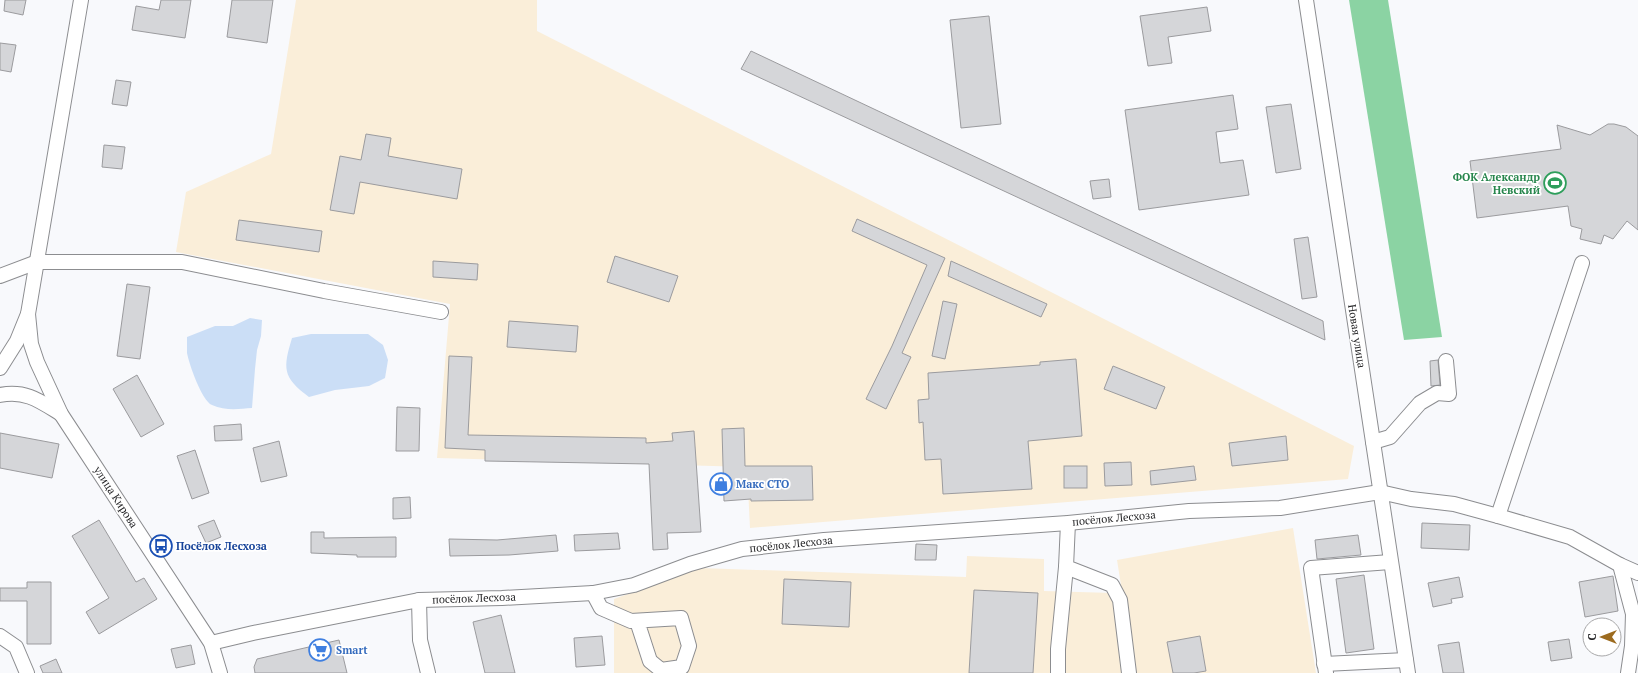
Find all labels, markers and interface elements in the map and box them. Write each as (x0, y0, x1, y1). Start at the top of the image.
place label: ФОК Александр Невский (1453, 170, 1541, 197)
sports icon: ФОК Александр Невский (1542, 170, 1568, 196)
street label: Новая улица (1345, 303, 1369, 369)
street label: улица Кирова (90, 463, 141, 531)
shop icon: Макс СТО (708, 471, 734, 497)
place label: Макс СТО (736, 477, 789, 491)
street label: посёлок Лесхоза (1072, 507, 1157, 529)
bus stop icon: Посёлок Лесхоза (148, 533, 174, 559)
street label: посёлок Лесхоза (749, 533, 834, 555)
place label: Посёлок Лесхоза (176, 539, 267, 553)
street label: посёлок Лесхоза (432, 590, 517, 606)
north arrow (1582, 617, 1622, 657)
text: С (1585, 633, 1599, 641)
supermarket icon: Smart (307, 637, 333, 663)
place label: Smart (336, 643, 368, 657)

